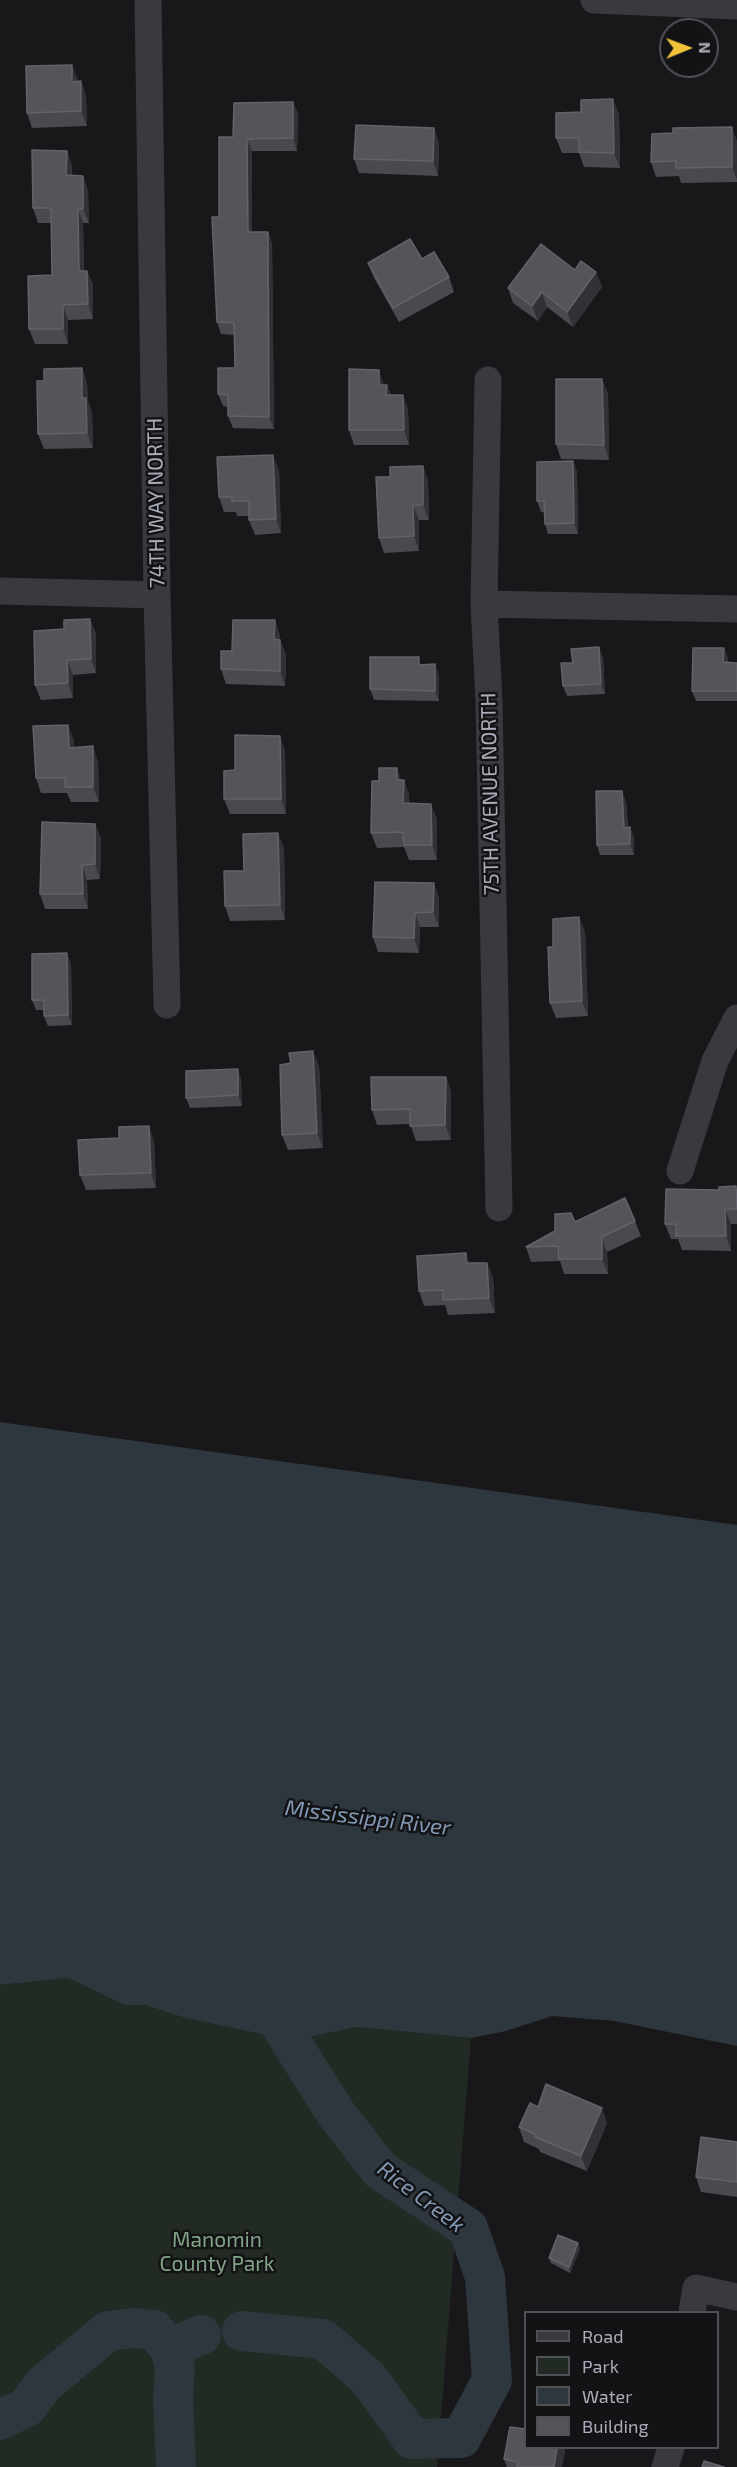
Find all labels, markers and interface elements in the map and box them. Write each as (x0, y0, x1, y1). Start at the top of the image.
north arrow (659, 18, 719, 78)
text: N (696, 42, 715, 54)
street label: 74TH WAY NORTH (142, 418, 170, 588)
street label: 75TH AVENUE NORTH (476, 692, 504, 896)
water label: Mississippi River (284, 1795, 452, 1841)
water label: Rice Creek (372, 2156, 470, 2238)
park label: Manomin County Park (160, 2227, 274, 2277)
legend (524, 2311, 719, 2449)
text: Road (582, 2325, 623, 2347)
text: Park (582, 2355, 619, 2377)
text: Water (582, 2385, 632, 2407)
text: Building (582, 2415, 649, 2437)

